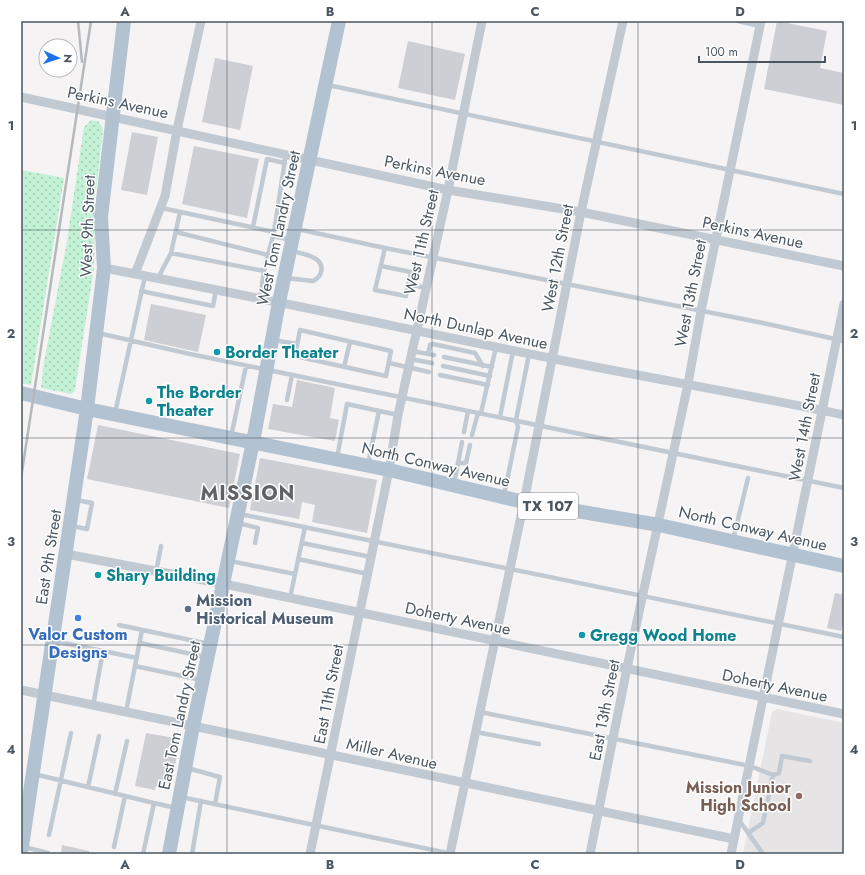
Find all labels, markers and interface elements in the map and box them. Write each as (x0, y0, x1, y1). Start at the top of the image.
text: A (119, 2, 130, 21)
text: B (326, 2, 335, 21)
text: C (530, 2, 540, 21)
text: D (735, 2, 745, 21)
north arrow (38, 38, 78, 78)
scale bar (699, 38, 825, 64)
text: 100 m (705, 43, 738, 61)
text: N (60, 54, 76, 63)
street label: Perkins Avenue (65, 81, 171, 124)
text: 1 (8, 116, 14, 135)
text: 1 (851, 116, 857, 135)
street label: West Tom Landry Street (251, 148, 306, 308)
street label: Perkins Avenue (382, 149, 488, 192)
street label: West 9th Street (74, 174, 101, 278)
street label: West 11th Street (398, 187, 445, 297)
street label: West 12th Street (536, 202, 579, 314)
street label: Perkins Avenue (700, 211, 806, 254)
street label: West 13th Street (669, 237, 712, 349)
street label: North Dunlap Avenue (402, 302, 550, 355)
text: 2 (7, 324, 15, 343)
text: 2 (850, 324, 858, 343)
place label: Border Theater (225, 341, 339, 364)
marker: Border Theater (212, 347, 222, 357)
street label: West 14th Street (783, 371, 826, 483)
place label: The Border Theater (157, 381, 242, 422)
marker: The Border Theater (144, 396, 154, 406)
street label: North Conway Avenue (359, 436, 512, 493)
district label: MISSION (201, 479, 295, 508)
road number: TX 107 (518, 493, 578, 519)
street label: North Conway Avenue (676, 500, 829, 557)
street label: East 9th Street (30, 508, 67, 606)
text: 3 (7, 532, 15, 551)
text: 3 (850, 532, 858, 551)
place label: Shary Building (106, 564, 216, 587)
marker: Shary Building (93, 570, 103, 580)
place label: Mission Historical Museum (196, 589, 334, 630)
street label: Doherty Avenue (403, 596, 513, 641)
marker: Mission Historical Museum (183, 604, 193, 614)
marker: Valor Custom Designs (73, 613, 83, 623)
place label: Valor Custom Designs (27, 623, 128, 664)
place label: Gregg Wood Home (590, 624, 736, 647)
marker: Gregg Wood Home (577, 630, 587, 640)
street label: East Tom Landry Street (152, 638, 207, 792)
street label: East 11th Street (308, 642, 349, 746)
street label: East 13th Street (583, 657, 626, 763)
street label: Doherty Avenue (720, 663, 830, 708)
street label: Miller Avenue (344, 732, 440, 775)
text: 4 (6, 740, 16, 759)
text: 4 (849, 740, 859, 759)
place label: Mission Junior High School (686, 776, 791, 817)
marker: Mission Junior High School (794, 791, 804, 801)
text: A (119, 855, 130, 874)
text: B (326, 855, 335, 874)
text: C (530, 855, 540, 874)
text: D (735, 855, 745, 874)

